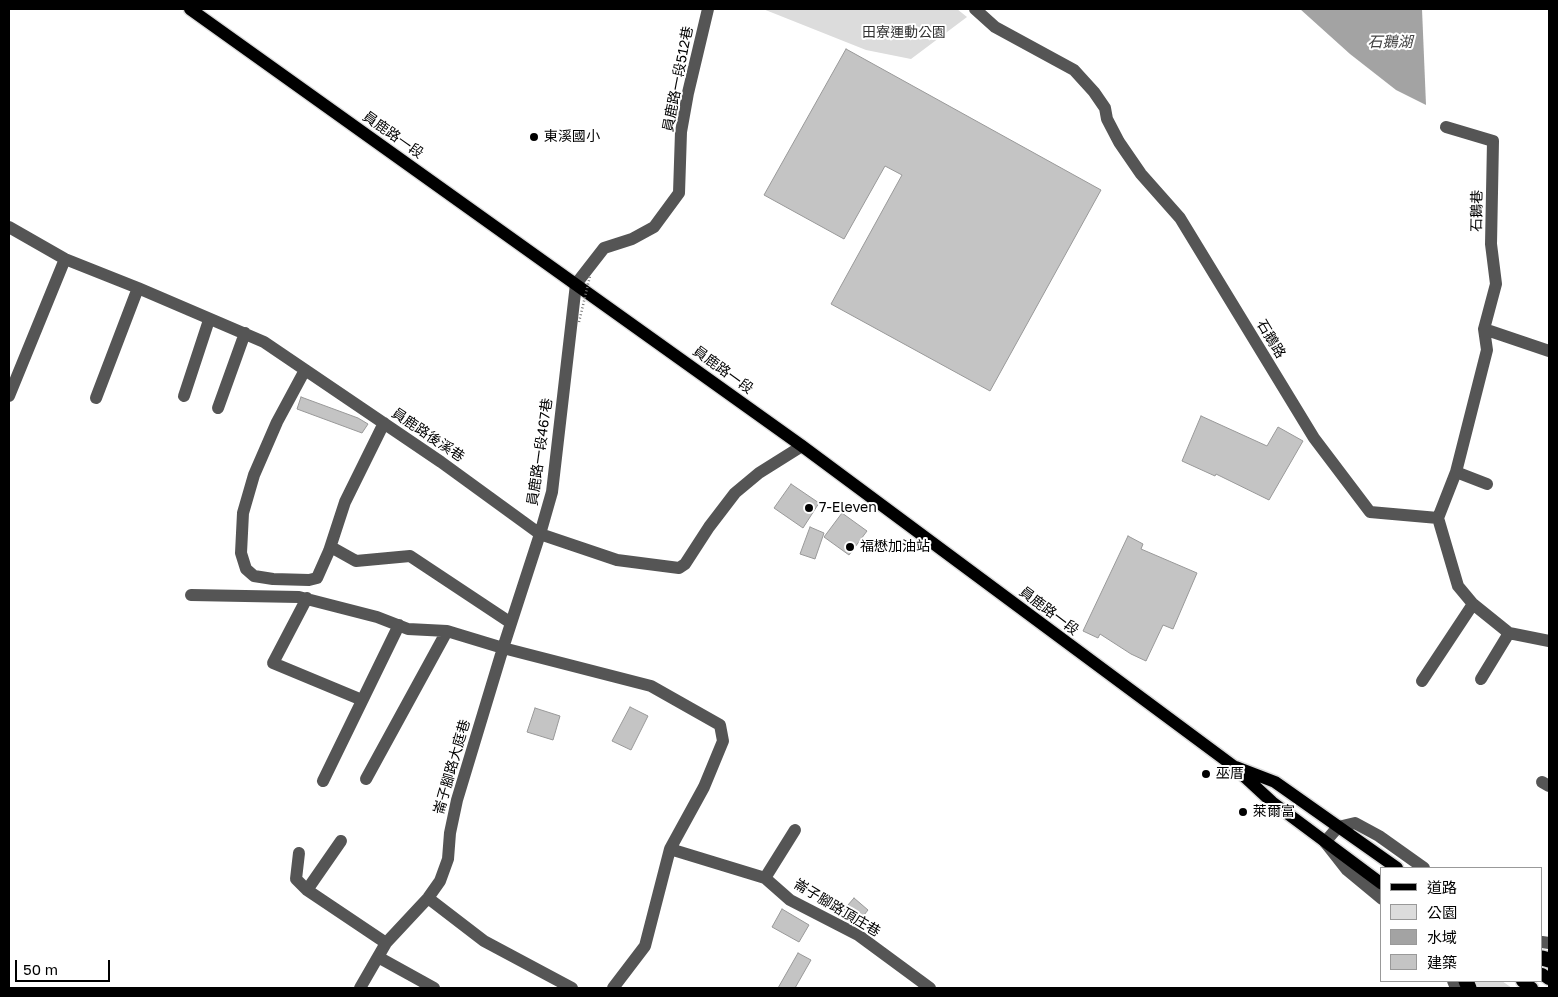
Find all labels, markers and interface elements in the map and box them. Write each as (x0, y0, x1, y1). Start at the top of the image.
street label: 員鹿路一段512巷 (660, 25, 696, 133)
park label: 田寮運動公園 (862, 25, 946, 41)
water label: 石鵝湖 (1368, 33, 1412, 51)
street label: 員鹿路一段 (360, 108, 426, 162)
place label: 東溪國小 (544, 129, 600, 145)
marker: 東溪國小 (528, 131, 540, 143)
street label: 石鵝巷 (1468, 190, 1486, 232)
street label: 石鵝路 (1253, 317, 1289, 361)
street label: 員鹿路一段 (690, 343, 756, 397)
street label: 員鹿路一段467巷 (524, 397, 556, 507)
street label: 員鹿路後溪巷 (388, 405, 468, 465)
place label: 7-Eleven (819, 500, 877, 516)
marker: 7-Eleven (803, 502, 815, 514)
place label: 福懋加油站 (860, 539, 930, 555)
marker: 福懋加油站 (844, 541, 856, 553)
street label: 員鹿路一段 (1016, 583, 1082, 639)
street label: 崙子腳路大庭巷 (430, 718, 474, 816)
place label: 巫厝 (1216, 766, 1244, 782)
marker: 巫厝 (1200, 768, 1212, 780)
place label: 萊爾富 (1253, 804, 1295, 820)
marker: 萊爾富 (1237, 806, 1249, 818)
legend (1380, 867, 1543, 982)
street label: 崙子腳路頂庄巷 (791, 876, 883, 940)
text: 道路 (1427, 878, 1457, 896)
text: 公園 (1427, 903, 1457, 921)
text: 水域 (1427, 928, 1457, 946)
scale bar (18, 950, 112, 982)
text: 建築 (1427, 953, 1457, 971)
text: 50 m (23, 960, 58, 978)

